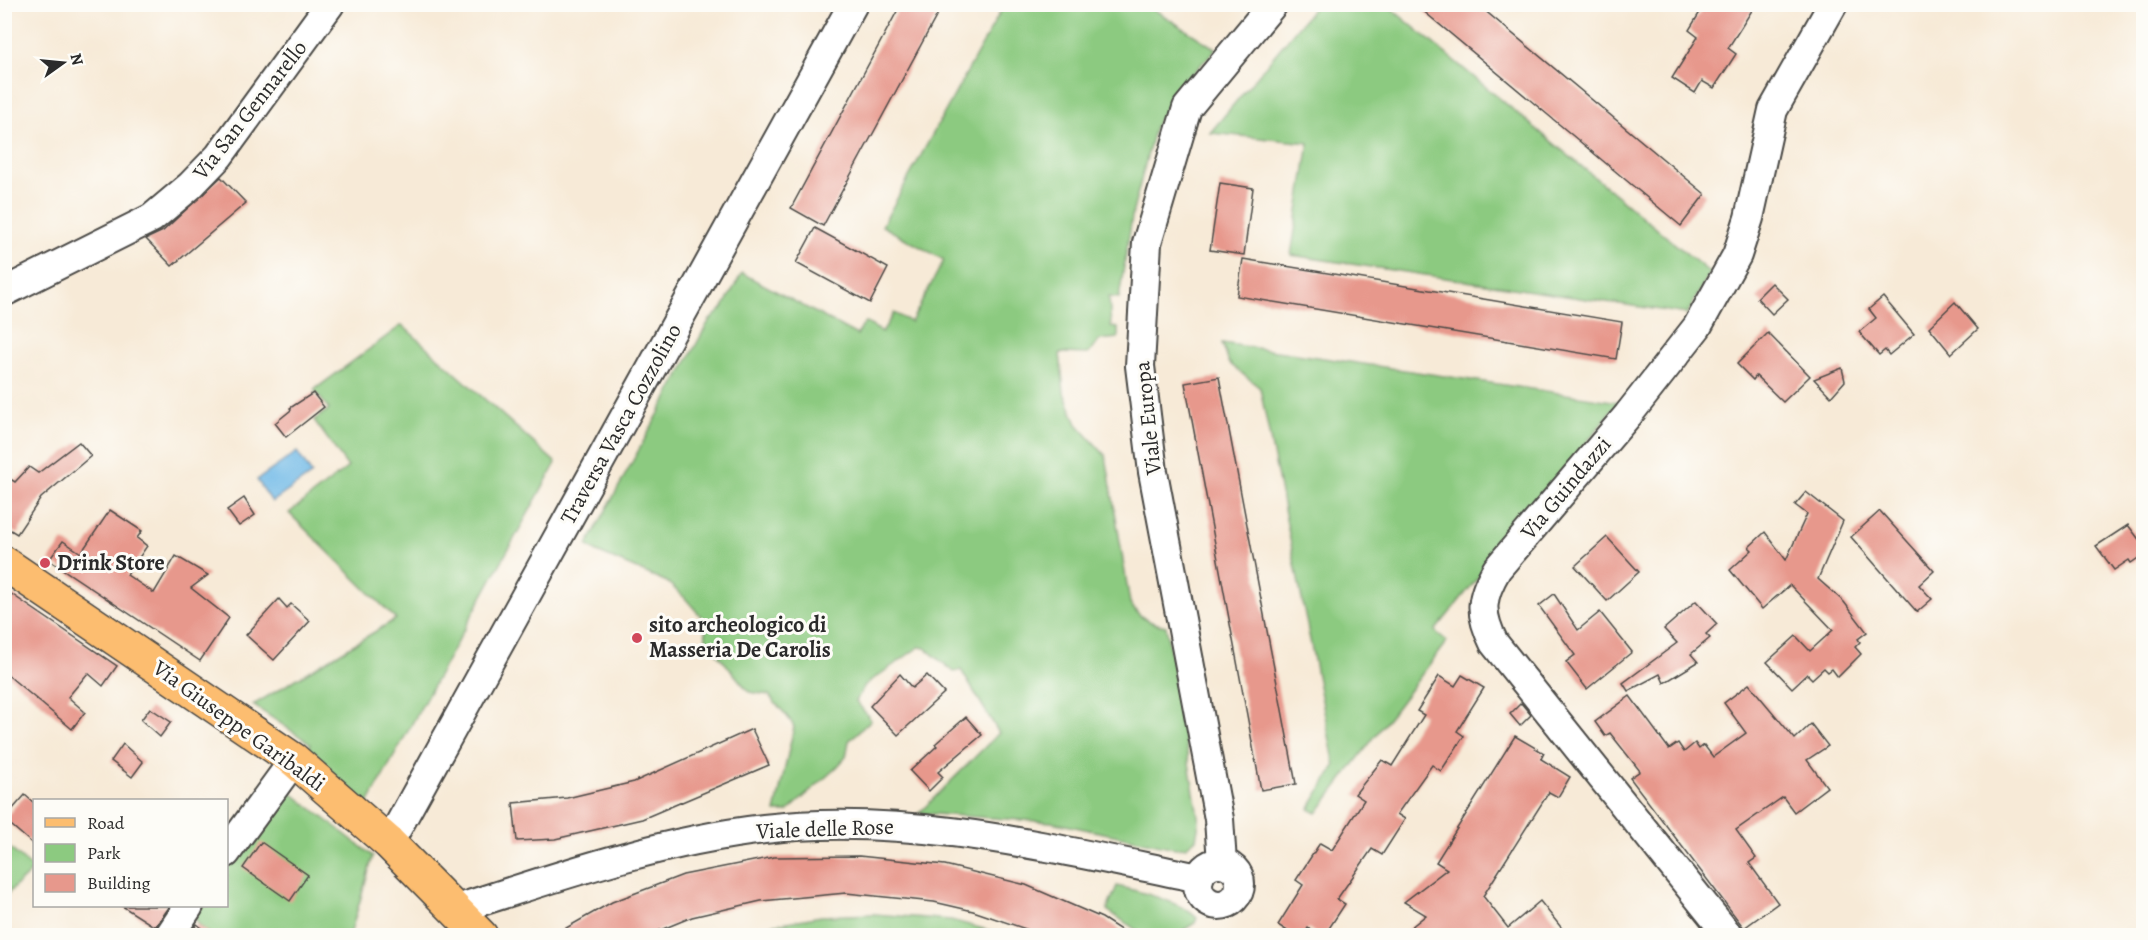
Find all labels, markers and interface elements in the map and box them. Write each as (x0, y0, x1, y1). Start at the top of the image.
north arrow (33, 33, 93, 93)
street label: Via San Gennarello (185, 34, 314, 187)
text: N (64, 51, 89, 68)
street label: Traversa Vasca Cozzolino (553, 318, 689, 530)
street label: Viale Europa (1127, 359, 1169, 477)
street label: Via Guindazzi (1513, 430, 1618, 547)
place label: Drink Store (57, 548, 165, 578)
marker: Drink Store (38, 556, 52, 570)
place label: sito archeologico di Masseria De Carolis (649, 610, 831, 665)
marker: sito archeologico di Masseria De Carolis (630, 631, 644, 645)
street label: Via Giuseppe Garibaldi (146, 653, 331, 799)
legend (33, 799, 228, 907)
text: Road (87, 811, 125, 835)
street label: Viale delle Rose (755, 812, 894, 846)
text: Park (87, 841, 121, 865)
text: Building (87, 871, 151, 895)

